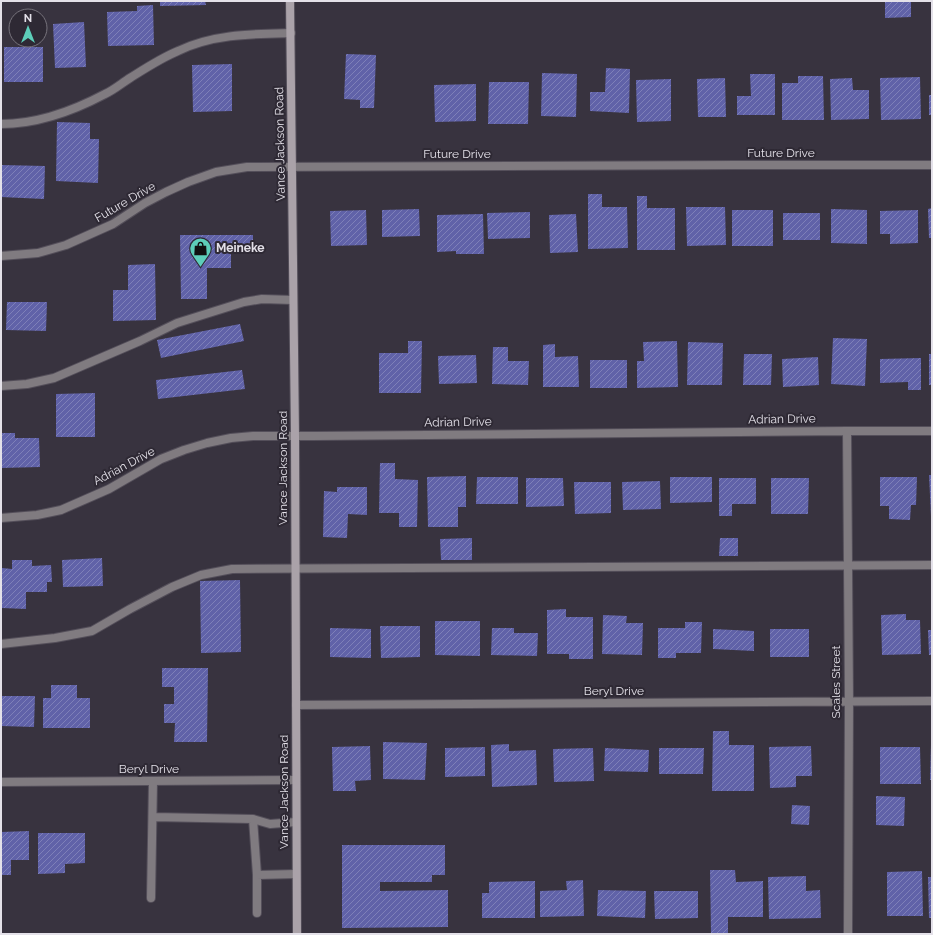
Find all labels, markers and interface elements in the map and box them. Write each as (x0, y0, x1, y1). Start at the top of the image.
north arrow (8, 8, 48, 48)
text: N (24, 12, 32, 25)
street label: Vance Jackson Road (272, 87, 288, 201)
street label: Future Drive (747, 146, 815, 160)
street label: Future Drive (423, 147, 491, 161)
street label: Future Drive (92, 179, 158, 225)
shop icon: Meineke (187, 235, 213, 268)
place label: Meineke (216, 241, 265, 255)
street label: Vance Jackson Road (276, 411, 290, 525)
street label: Adrian Drive (748, 411, 816, 427)
street label: Adrian Drive (424, 414, 492, 430)
street label: Adrian Drive (91, 444, 157, 488)
street label: Scales Street (829, 646, 843, 718)
street label: Beryl Drive (584, 684, 644, 698)
street label: Vance Jackson Road (277, 735, 291, 849)
street label: Beryl Drive (119, 762, 179, 776)

